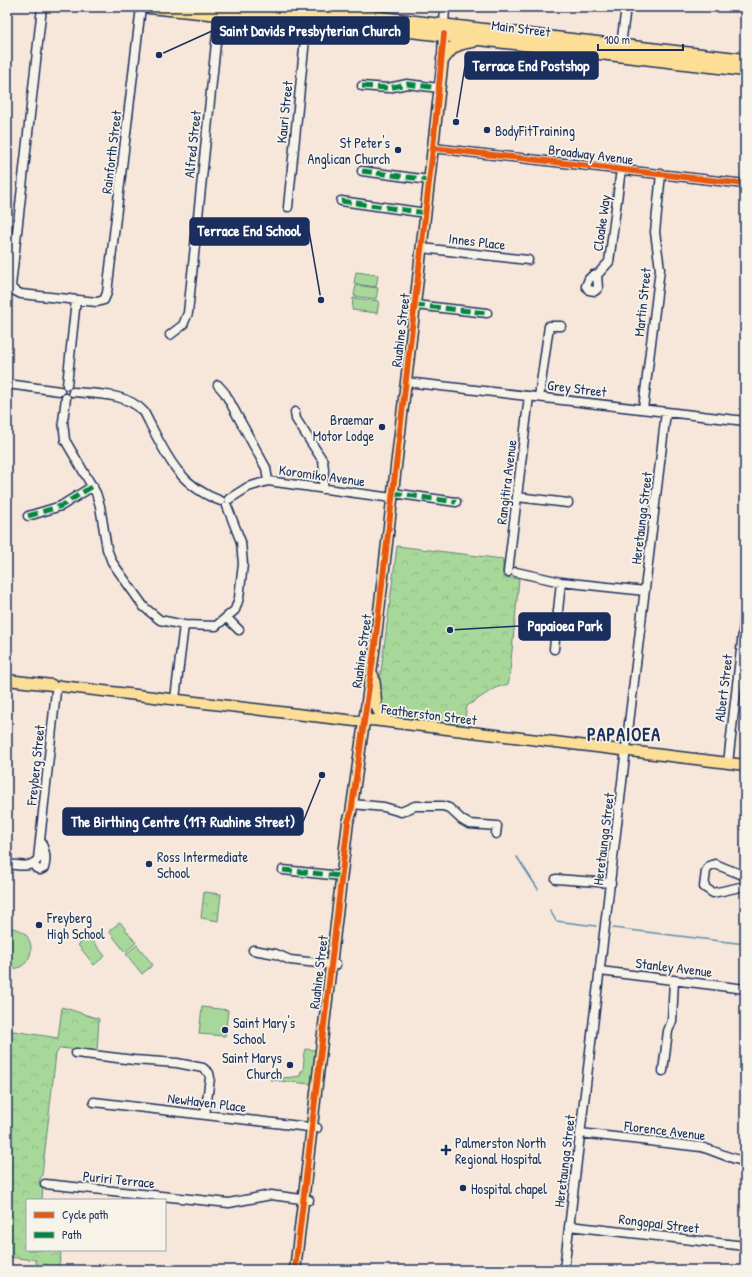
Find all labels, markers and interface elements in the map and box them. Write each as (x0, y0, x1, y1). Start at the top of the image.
street label: Main Street (491, 15, 552, 41)
callout: Saint Davids Presbyterian Church (212, 17, 409, 44)
text: Saint Davids Presbyterian Church (219, 20, 401, 42)
scale bar (598, 26, 683, 52)
text: 100 m (604, 31, 630, 48)
callout: Terrace End Postshop (465, 52, 598, 79)
text: Terrace End Postshop (471, 55, 590, 77)
street label: Kauri Street (271, 80, 297, 144)
street label: Rainforth Street (96, 109, 126, 195)
street label: Alfred Street (179, 109, 205, 179)
place label: BodyFitTraining (495, 121, 575, 141)
marker: BodyFitTraining (482, 125, 492, 135)
place label: St Peter's Anglican Church (307, 133, 390, 169)
street label: Broadway Avenue (547, 139, 635, 170)
marker: St Peter's Anglican Church (393, 145, 403, 155)
street label: Cloake Way (588, 193, 615, 253)
callout: Terrace End School (190, 218, 309, 245)
text: Terrace End School (196, 220, 302, 241)
street label: Innes Place (448, 228, 507, 254)
street label: Martin Street (629, 266, 655, 337)
street label: Ruahine Street (386, 292, 414, 368)
street label: Grey Street (546, 375, 608, 402)
place label: Braemar Motor Lodge (313, 410, 375, 446)
marker: Braemar Motor Lodge (377, 422, 387, 432)
street label: Rangitira Avenue (491, 438, 522, 526)
street label: Koromiko Avenue (278, 460, 367, 491)
street label: Heretaunga Street (626, 471, 657, 565)
street label: Ruahine Street (346, 613, 376, 689)
callout: Papaioea Park (519, 613, 610, 640)
text: Papaioea Park (527, 615, 603, 637)
street label: Albert Street (709, 653, 737, 723)
street label: Featherston Street (379, 699, 478, 729)
district label: PAPAIOEA (587, 722, 661, 747)
street label: Freyberg Street (21, 724, 50, 807)
street label: Heretaunga Street (588, 792, 619, 886)
callout: The Birthing Centre (117 Ruahine Street) (63, 808, 303, 835)
text: The Birthing Centre (117 Ruahine Street) (70, 811, 295, 833)
place label: Ross Intermediate School (157, 847, 248, 882)
marker: Ross Intermediate School (144, 859, 154, 869)
place label: Freyberg High School (46, 908, 105, 944)
marker: Freyberg High School (34, 920, 44, 930)
street label: Ruahine Street (304, 934, 332, 1010)
street label: Stanley Avenue (635, 953, 714, 982)
place label: Saint Mary's School (233, 1013, 295, 1048)
marker: Saint Mary's School (220, 1025, 230, 1035)
place label: Saint Marys Church (222, 1048, 282, 1083)
marker: Saint Marys Church (285, 1060, 295, 1070)
street label: NewHaven Place (167, 1088, 248, 1116)
street label: Heretaunga Street (549, 1114, 580, 1208)
street label: Florence Avenue (622, 1115, 707, 1144)
place label: Palmerston North Regional Hospital (455, 1133, 546, 1169)
marker: Palmerston North Regional Hospital (440, 1144, 452, 1156)
street label: Puriri Terrace (82, 1166, 156, 1192)
place label: Hospital chapel (471, 1179, 547, 1199)
marker: Hospital chapel (458, 1183, 468, 1193)
legend (26, 1199, 166, 1251)
text: Cycle path (62, 1206, 108, 1223)
street label: Rongopai Street (618, 1209, 700, 1238)
text: Path (62, 1226, 82, 1243)

